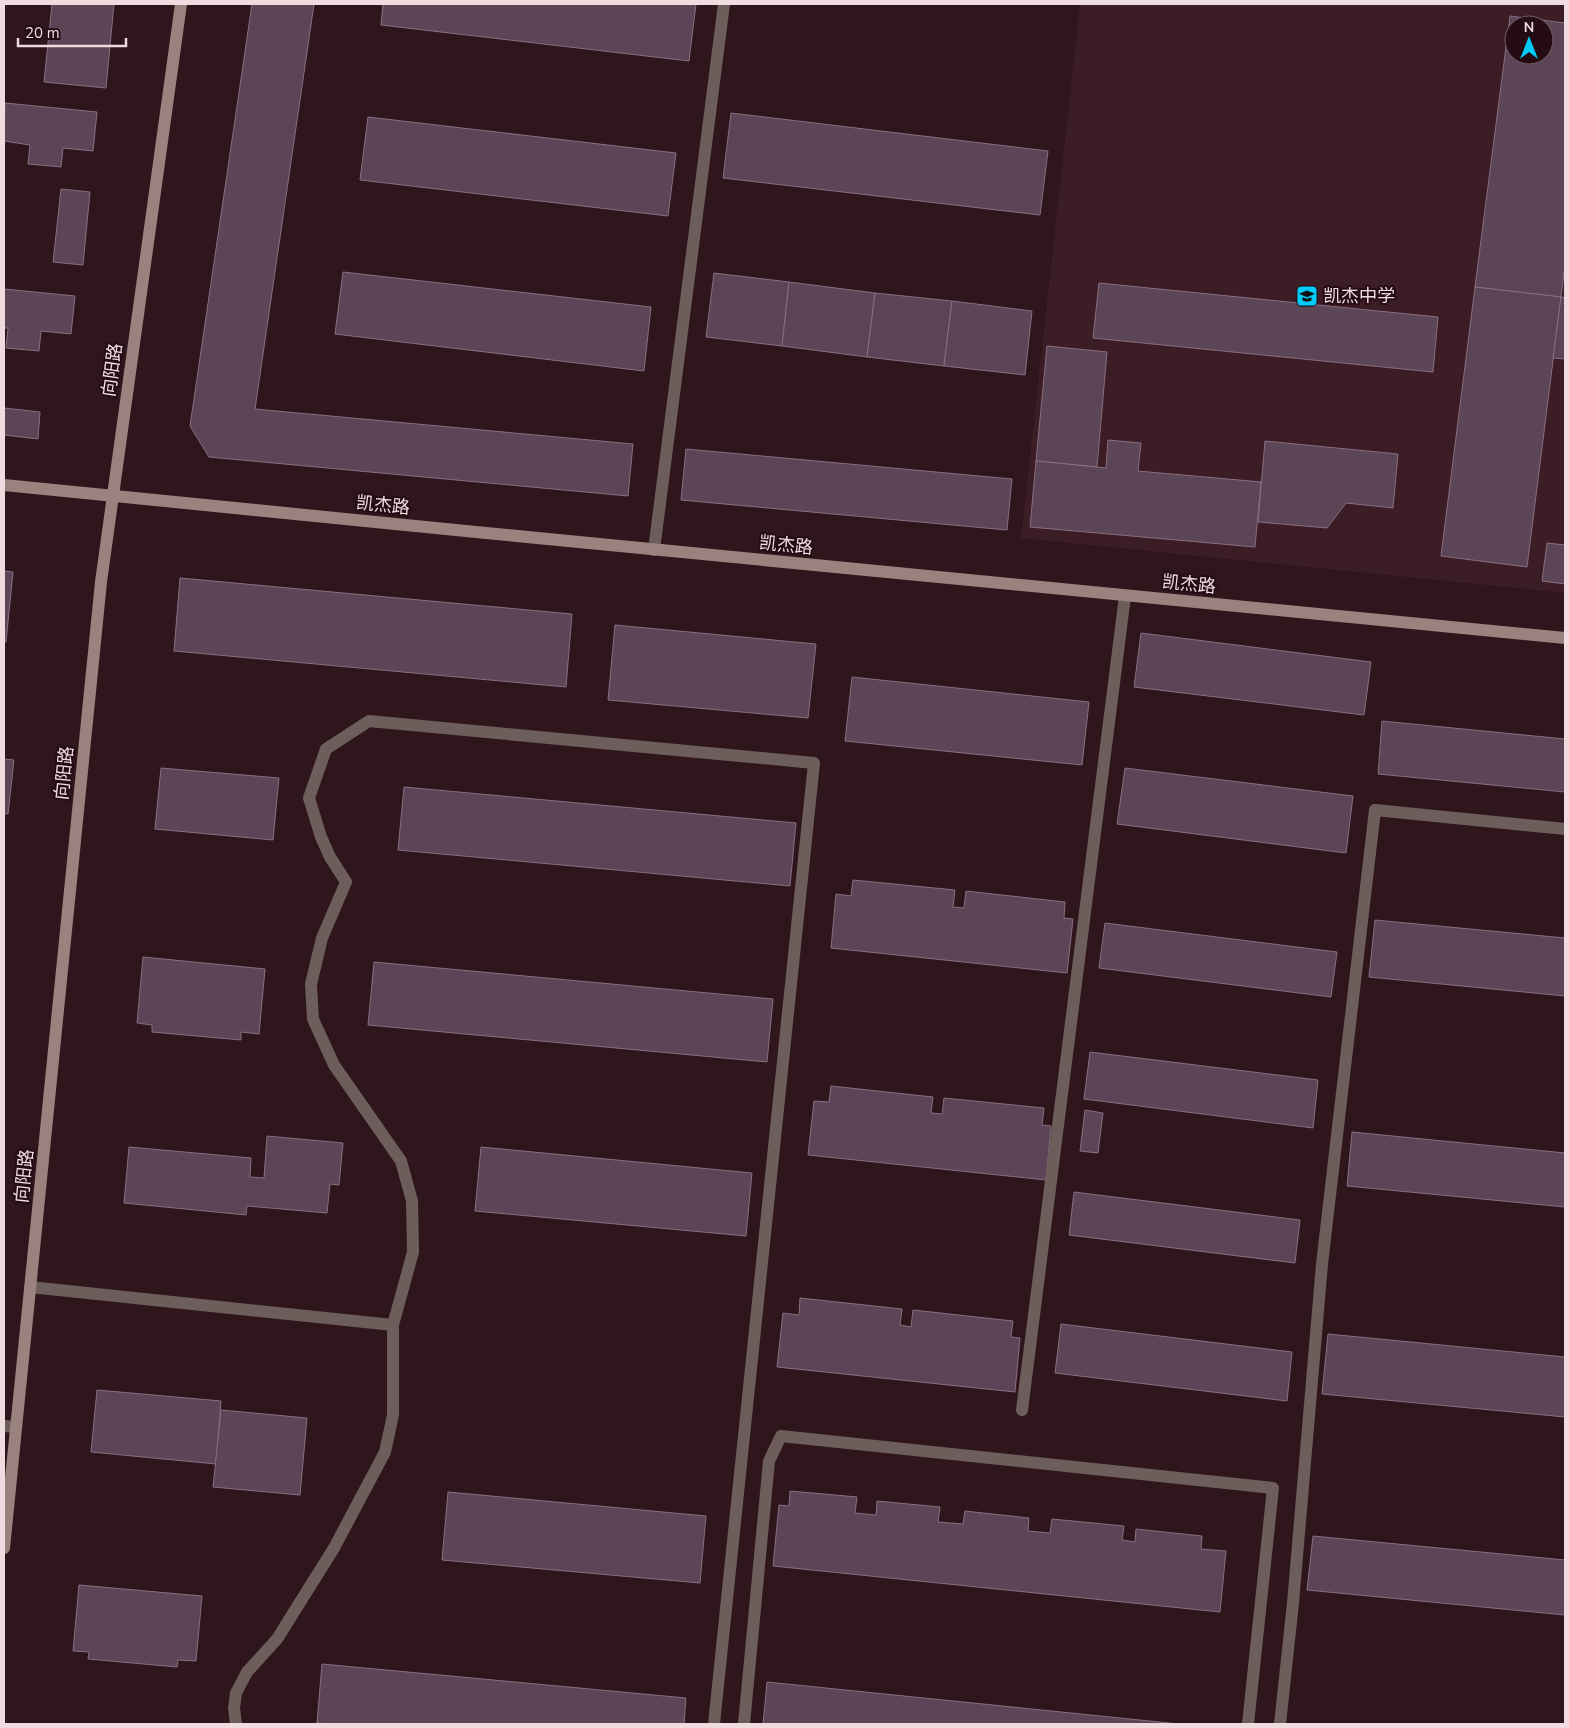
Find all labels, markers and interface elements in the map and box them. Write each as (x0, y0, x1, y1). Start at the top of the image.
scale bar (18, 15, 125, 47)
north arrow (1504, 15, 1554, 65)
text: N (1524, 18, 1534, 37)
text: 20 m (25, 23, 60, 43)
school or university icon: 凯杰中学 (1295, 284, 1319, 308)
place label: 凯杰中学 (1323, 284, 1395, 308)
street label: 向阳路 (96, 342, 128, 398)
street label: 凯杰路 (355, 490, 411, 520)
street label: 凯杰路 (758, 530, 814, 560)
street label: 凯杰路 (1161, 569, 1217, 599)
street label: 向阳路 (49, 745, 79, 801)
street label: 向阳路 (9, 1148, 39, 1204)

